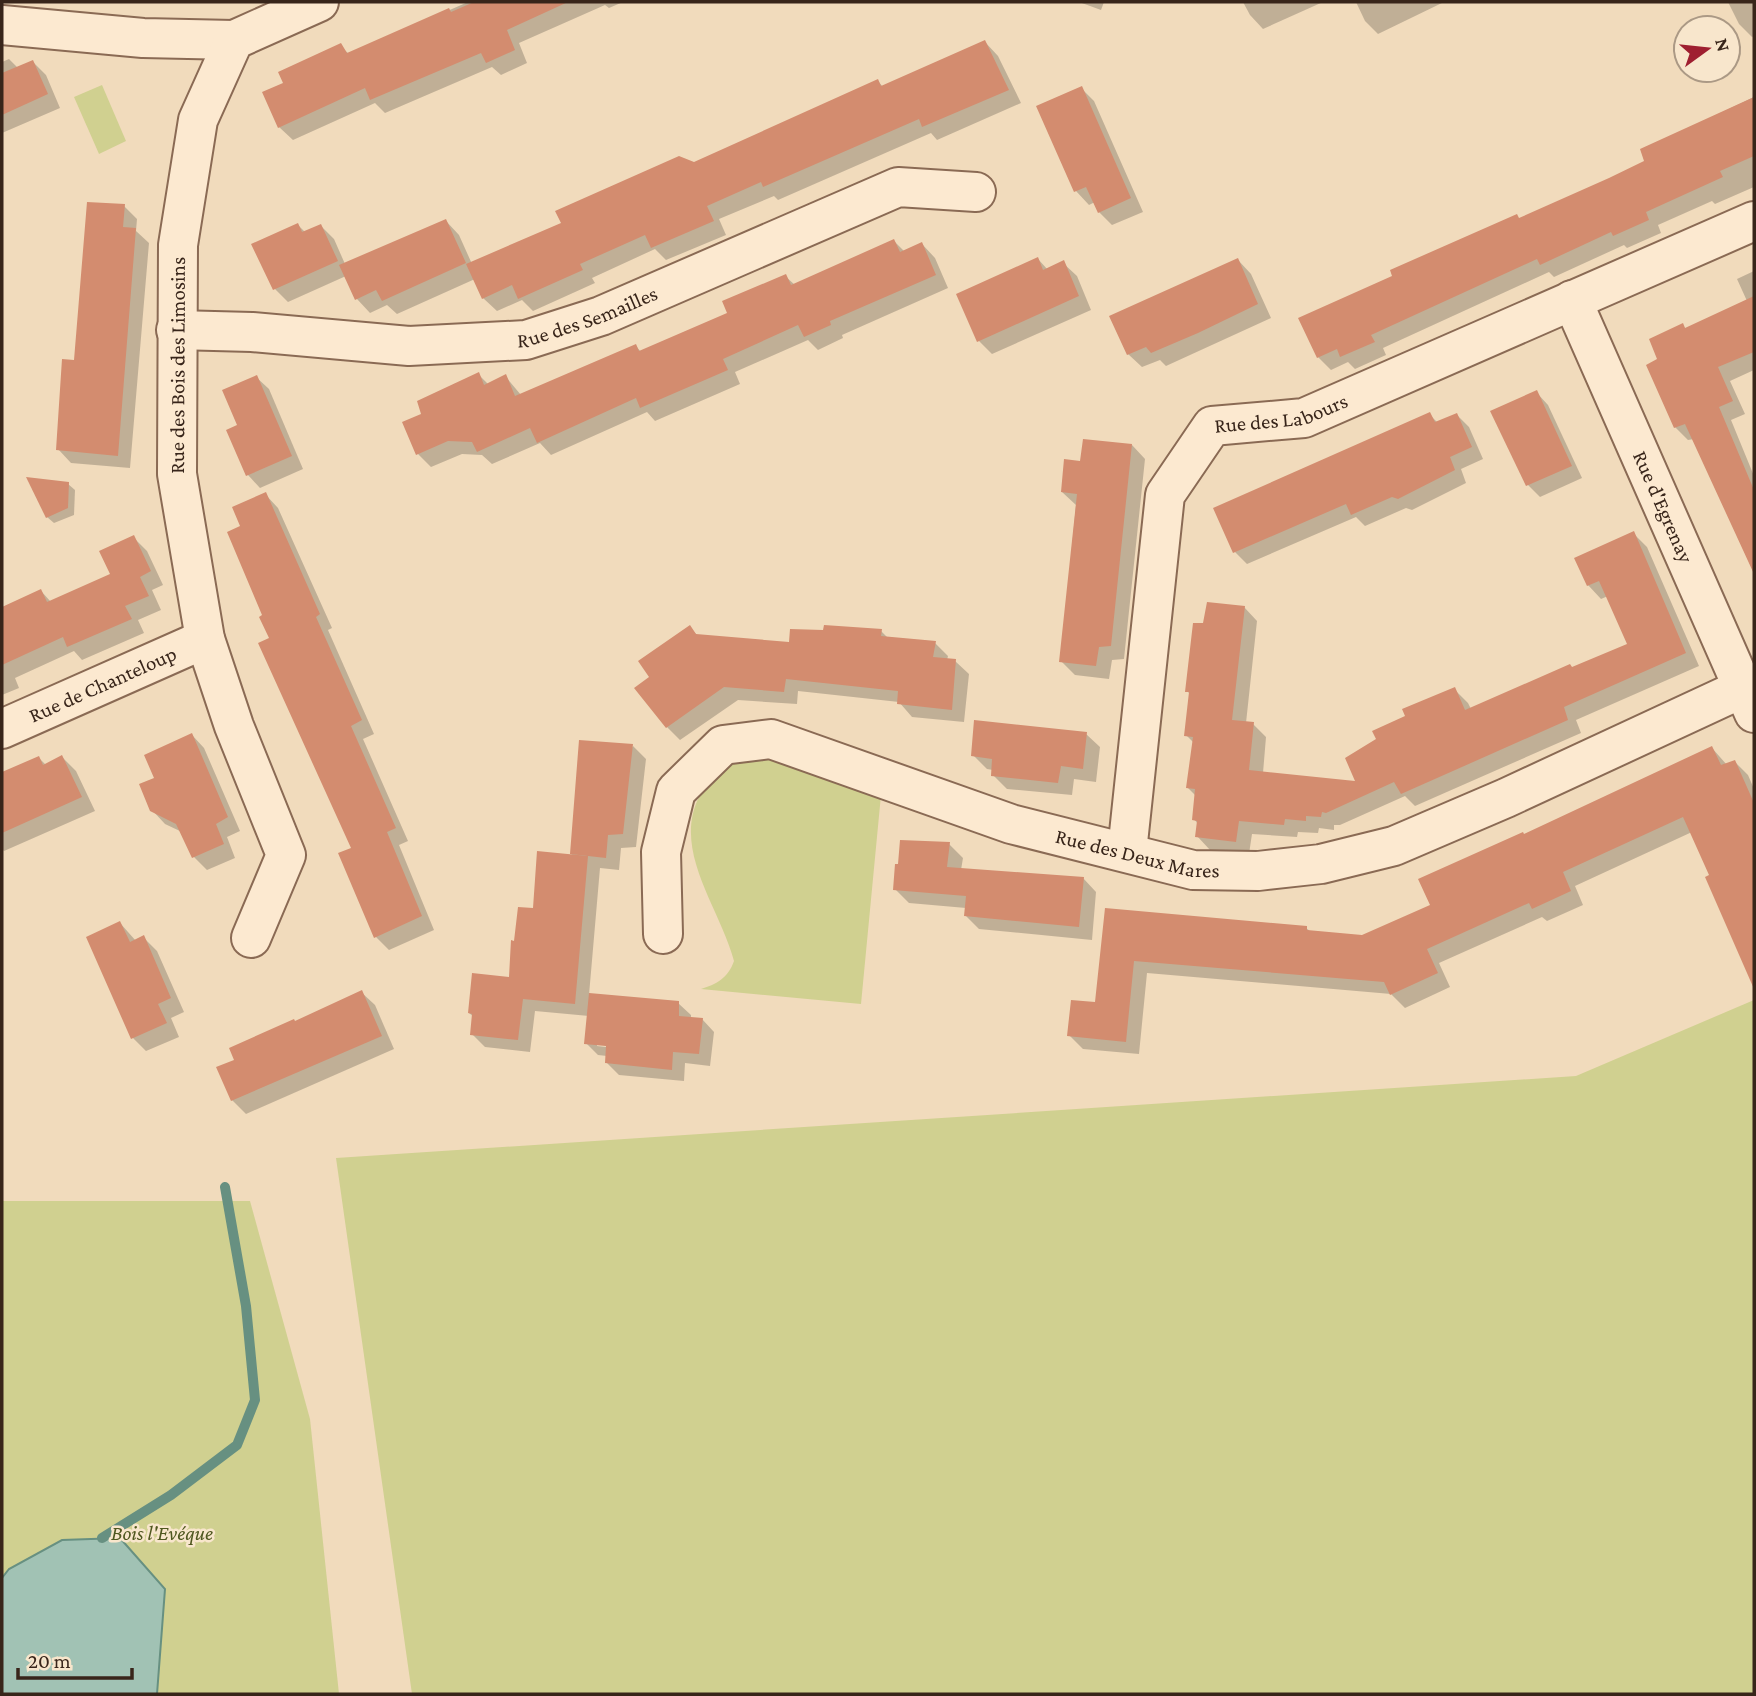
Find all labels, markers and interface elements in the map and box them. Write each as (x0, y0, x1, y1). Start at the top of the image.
north arrow (1672, 14, 1742, 84)
text: N (1711, 36, 1735, 54)
street label: Rue des Bois des Limosins (165, 257, 190, 474)
street label: Rue des Semailles (517, 281, 661, 352)
street label: Rue des Labours (1213, 388, 1351, 438)
street label: Rue d'Egrenay (1628, 447, 1698, 567)
street label: Rue de Chanteloup (25, 641, 180, 728)
street label: Rue des Deux Mares (1053, 824, 1220, 882)
park label: Bois l'Evéque (111, 1521, 213, 1545)
scale bar (18, 1636, 131, 1680)
text: 20 m (28, 1649, 71, 1673)

